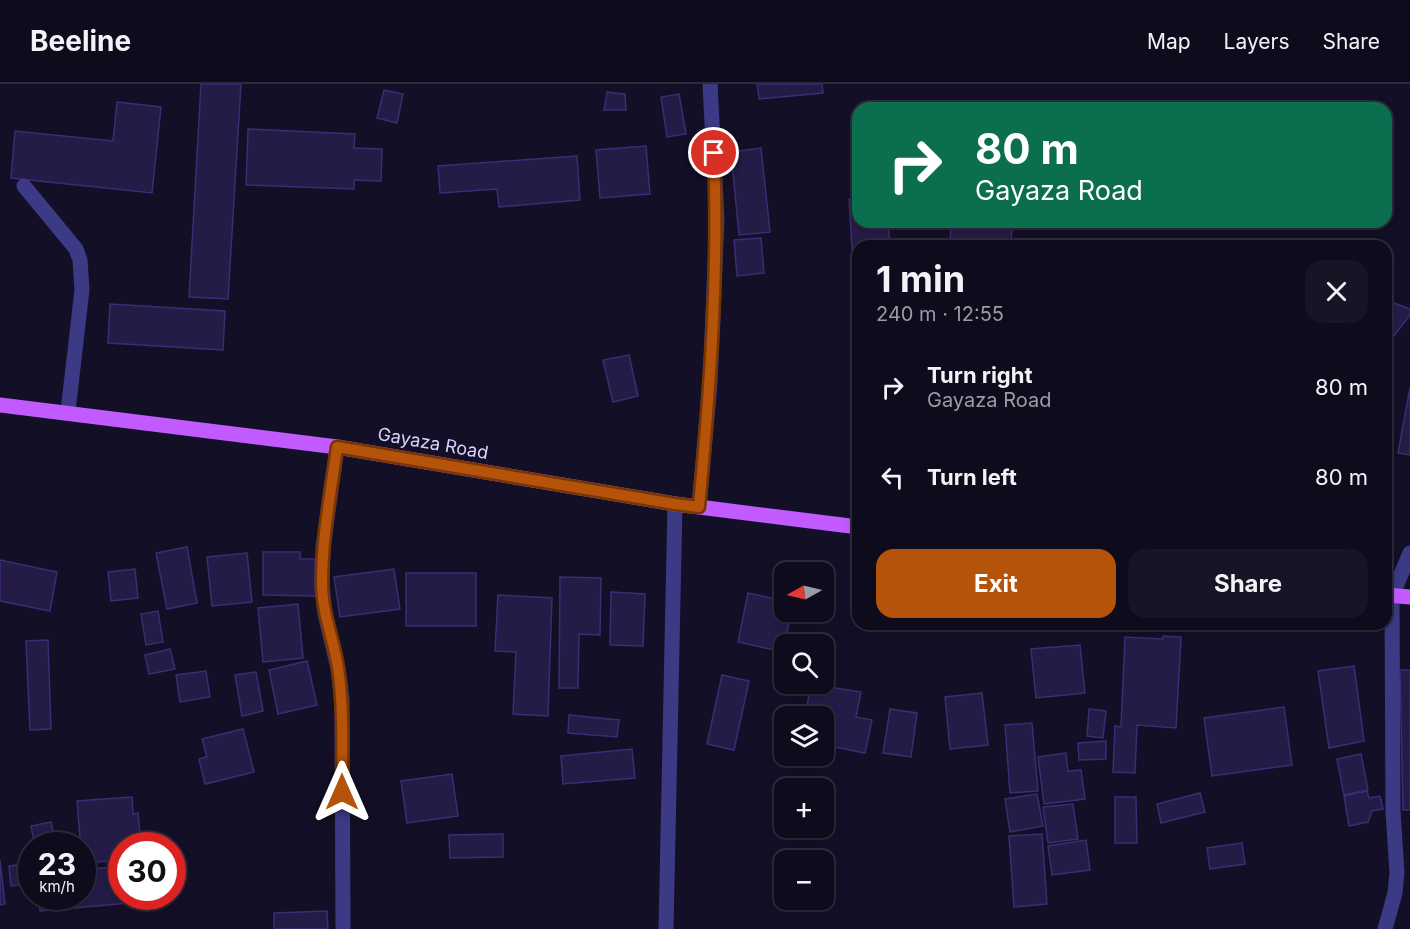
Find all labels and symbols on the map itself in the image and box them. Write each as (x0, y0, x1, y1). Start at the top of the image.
pin (688, 127, 739, 178)
street label: Gayaza Road (376, 423, 490, 463)
north arrow (774, 562, 834, 622)
position arrow (310, 760, 374, 824)
speed limit sign: 30 (108, 832, 186, 910)

